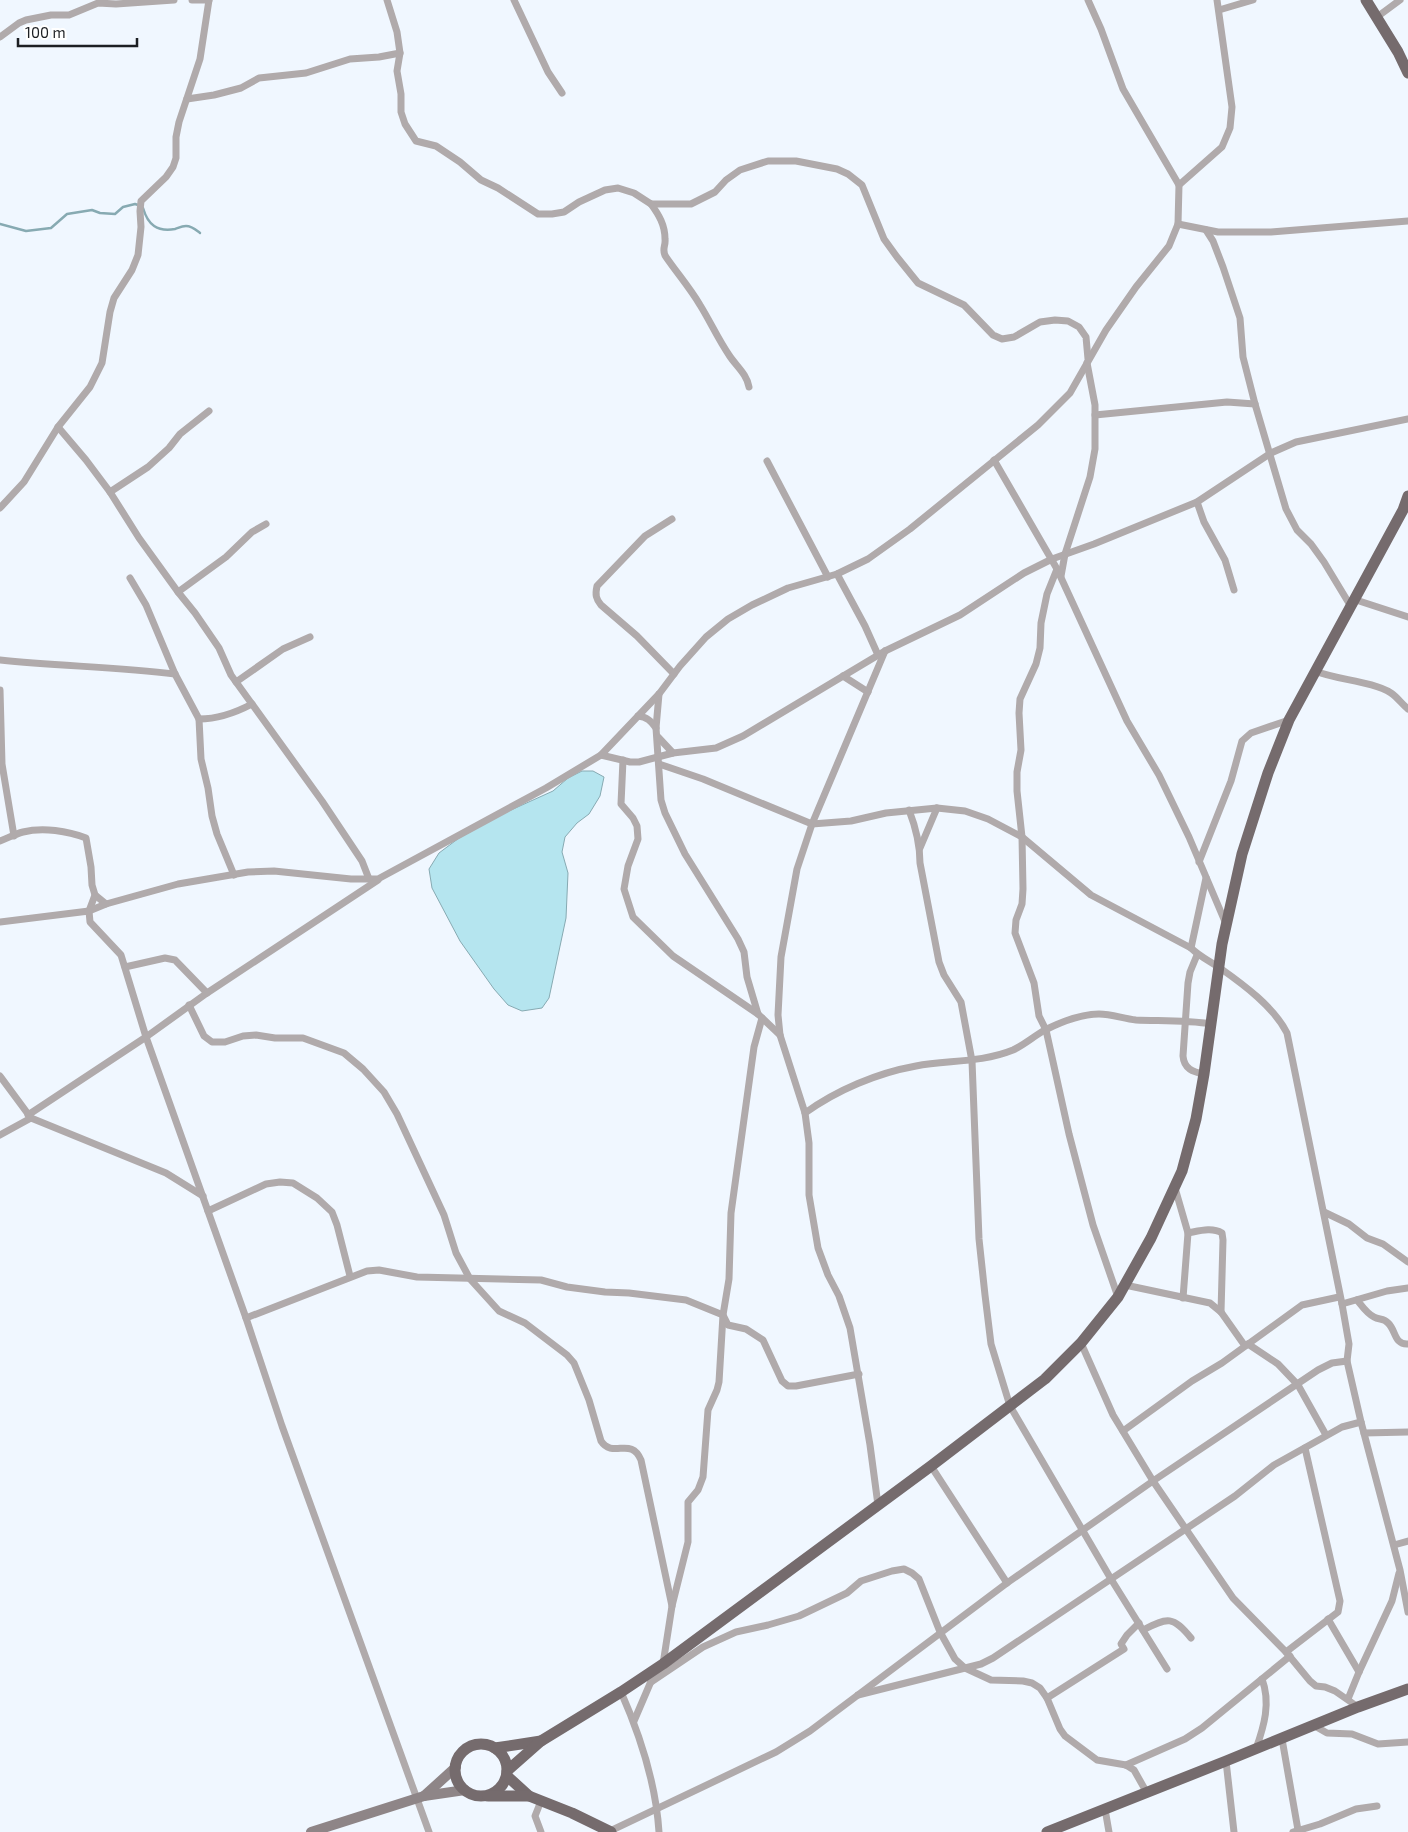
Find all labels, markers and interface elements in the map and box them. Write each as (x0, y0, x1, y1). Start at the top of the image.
scale bar (18, 15, 136, 47)
text: 100 m (25, 23, 66, 41)

